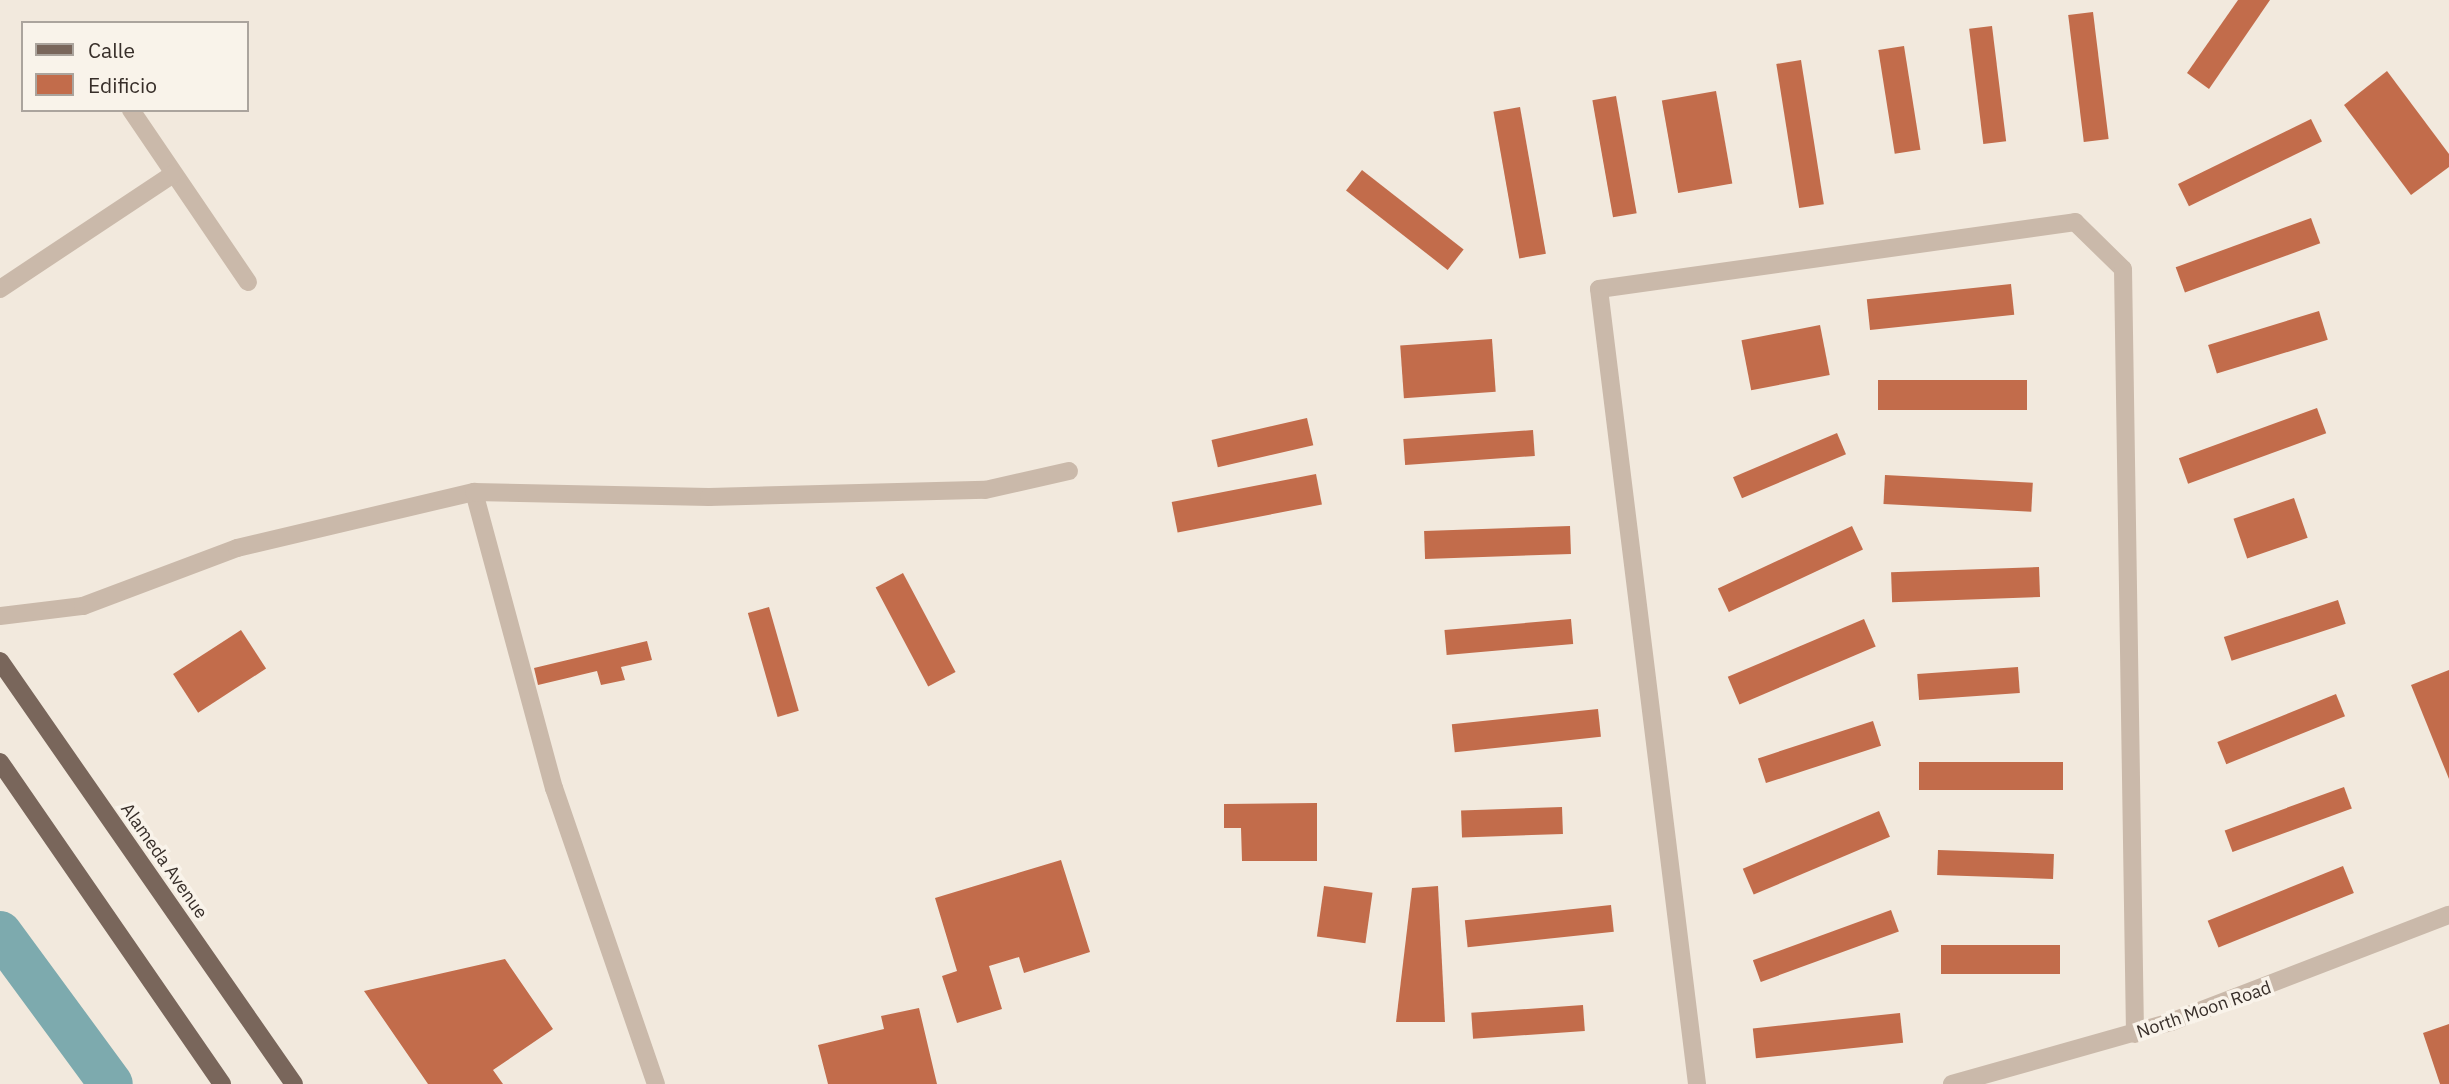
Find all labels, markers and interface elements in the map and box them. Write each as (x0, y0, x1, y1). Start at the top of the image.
legend (21, 21, 248, 112)
text: Calle (88, 36, 135, 64)
text: Edificio (88, 71, 157, 99)
street label: Alameda Avenue (116, 799, 212, 923)
street label: North Moon Road (2134, 977, 2274, 1043)

